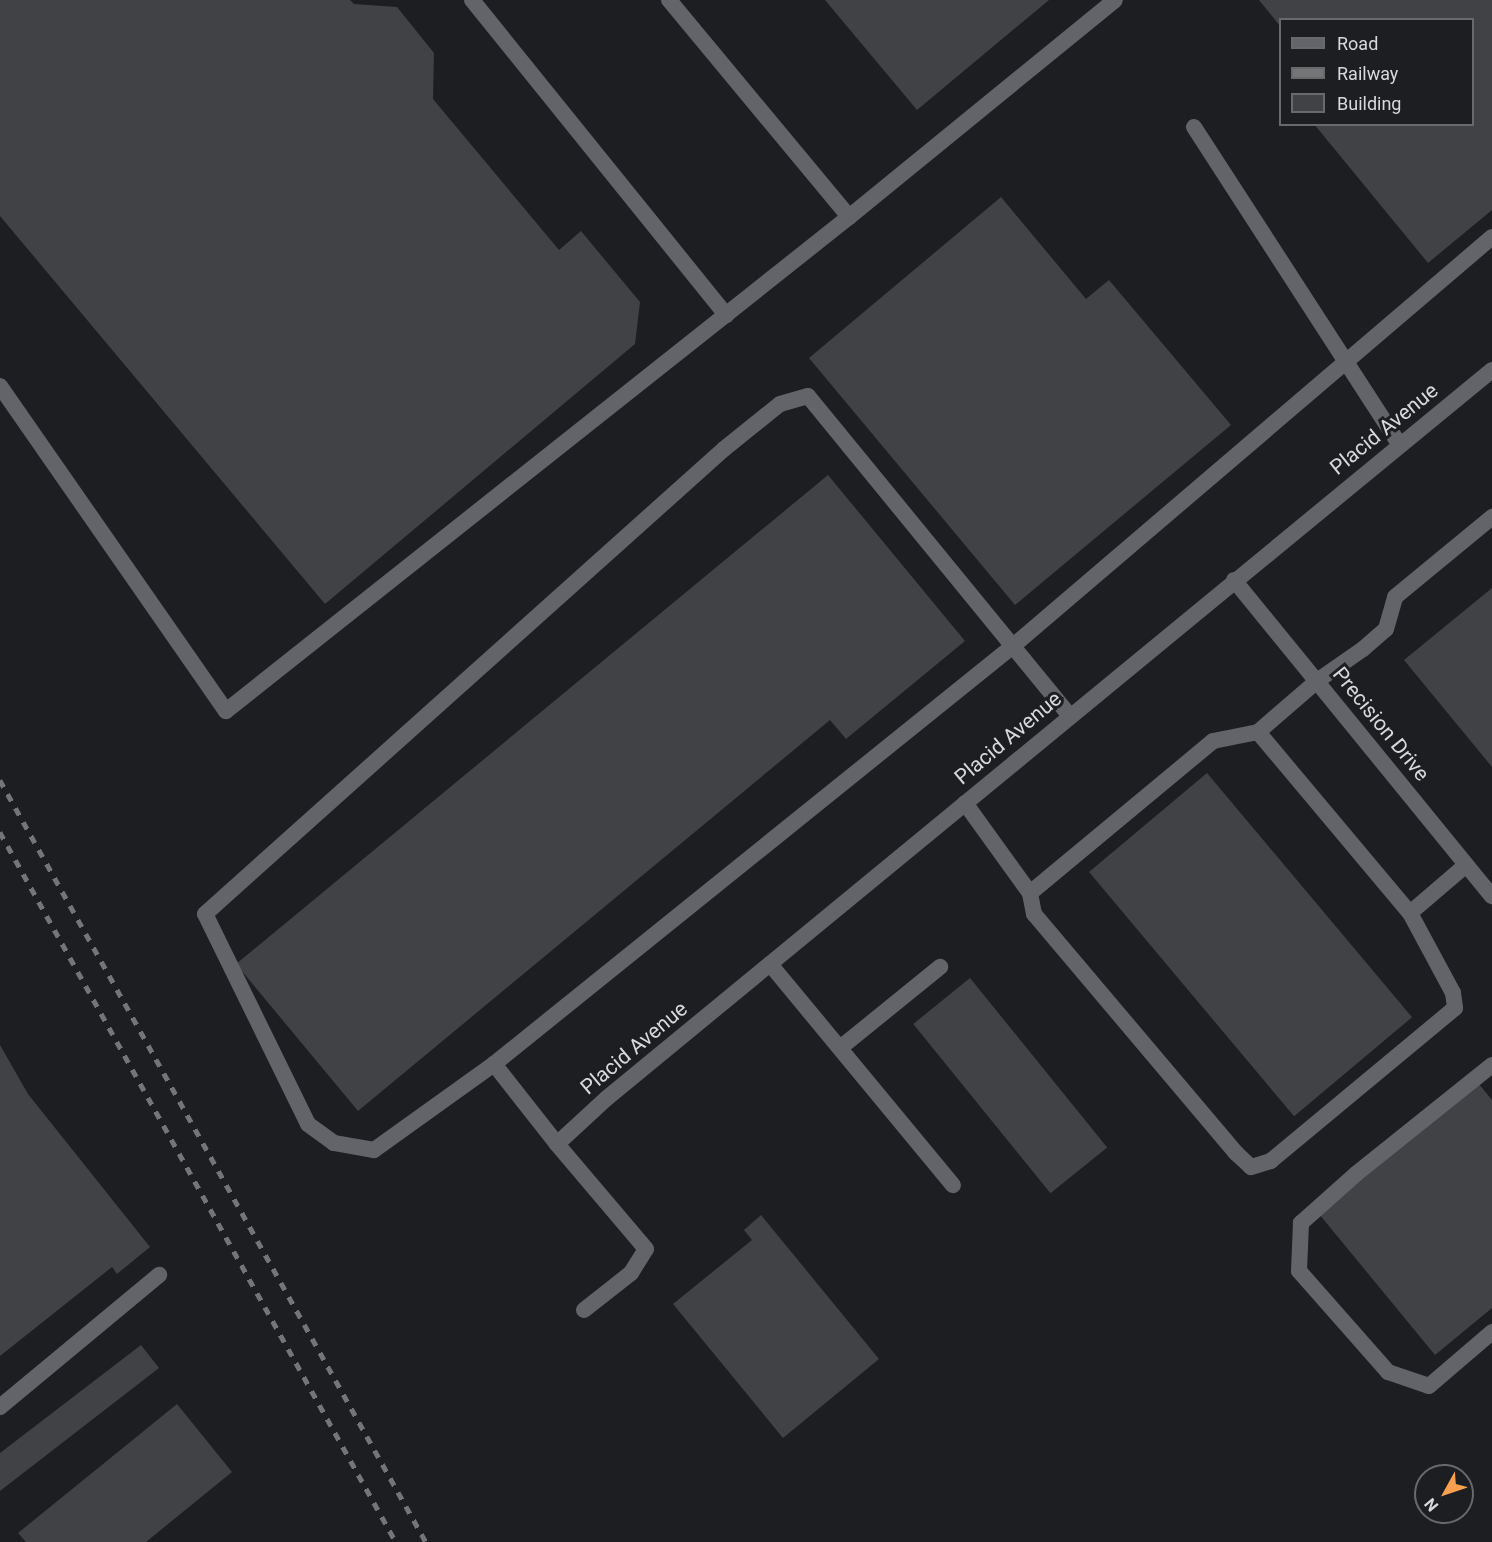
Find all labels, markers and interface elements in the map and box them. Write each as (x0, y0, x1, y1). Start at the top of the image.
legend (1279, 18, 1474, 126)
text: Road (1337, 33, 1378, 54)
text: Railway (1337, 63, 1398, 84)
text: Building (1337, 93, 1401, 114)
street label: Placid Avenue (1325, 378, 1443, 480)
street label: Precision Drive (1327, 662, 1435, 786)
street label: Placid Avenue (949, 686, 1067, 790)
street label: Placid Avenue (575, 996, 693, 1100)
north arrow (1414, 1464, 1474, 1524)
text: N (1420, 1494, 1442, 1515)

